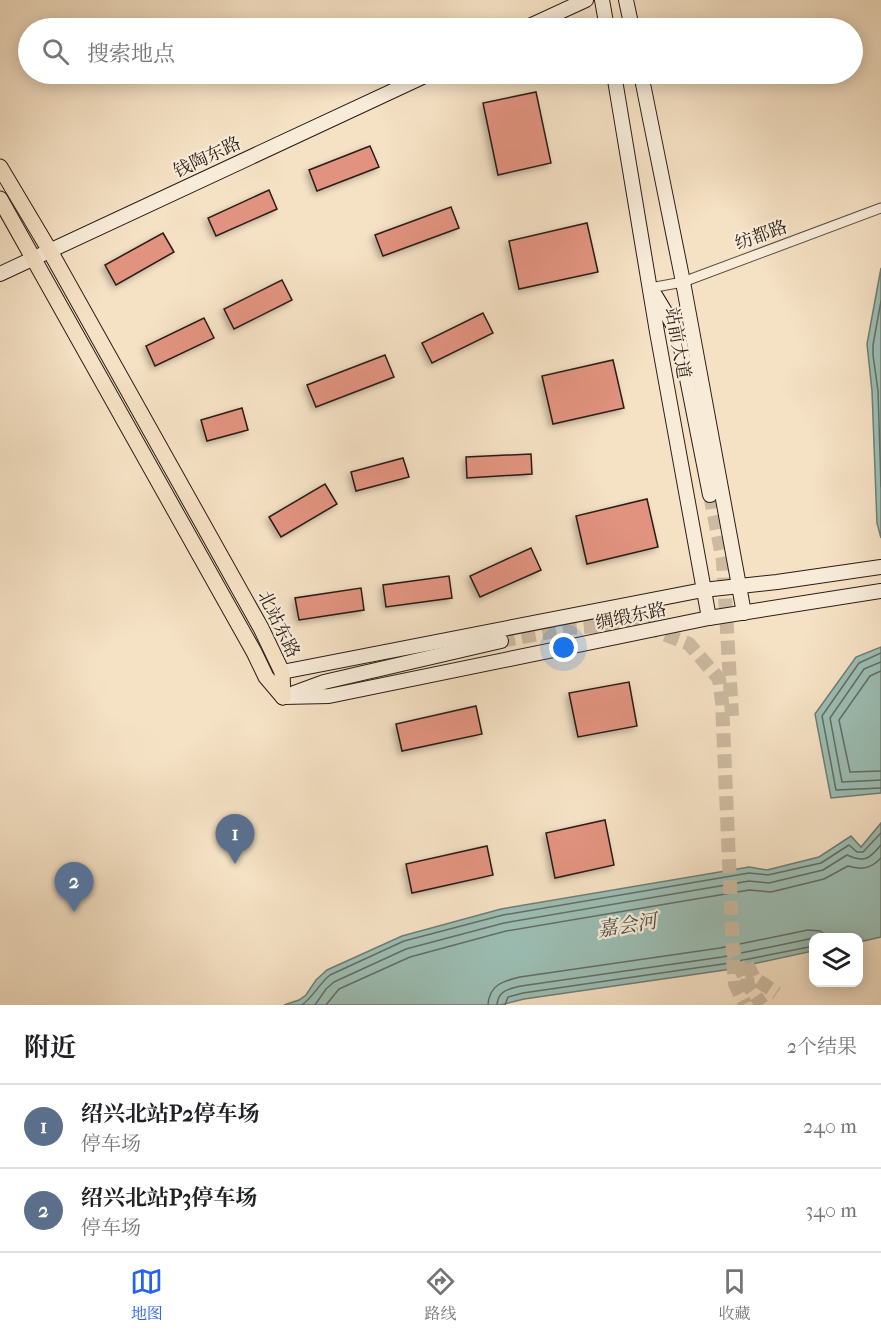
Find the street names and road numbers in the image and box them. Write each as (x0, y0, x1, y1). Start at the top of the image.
street label: 钱陶东路 (170, 133, 244, 182)
street label: 纺都路 (732, 216, 790, 255)
street label: 站前大道 (661, 306, 694, 380)
street label: 北站东路 (253, 587, 304, 661)
street label: 绸缎东路 (594, 599, 669, 634)

